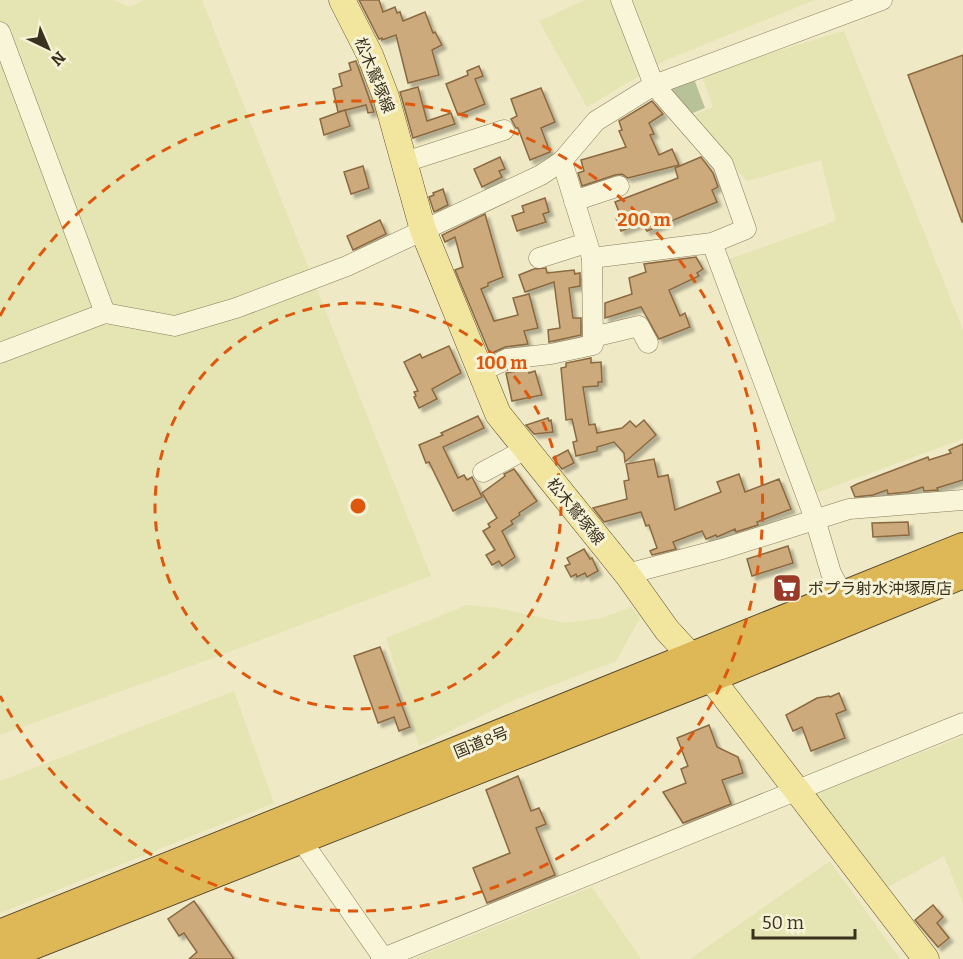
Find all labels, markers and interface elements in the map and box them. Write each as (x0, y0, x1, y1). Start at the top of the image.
north arrow (18, 18, 78, 78)
street label: 松木鷲塚線 (351, 35, 398, 116)
text: N (47, 47, 69, 70)
text: 200 m (617, 209, 671, 231)
text: 100 m (476, 352, 528, 374)
street label: 松木鷲塚線 (543, 474, 608, 548)
centre of rings (348, 496, 368, 516)
supermarket icon: ポプラ射水沖塚原店 (771, 572, 803, 604)
place label: ポプラ射水沖塚原店 (808, 579, 952, 598)
street label: 国道8号 (451, 723, 511, 762)
scale bar (753, 902, 855, 940)
text: 50 m (762, 912, 804, 934)

